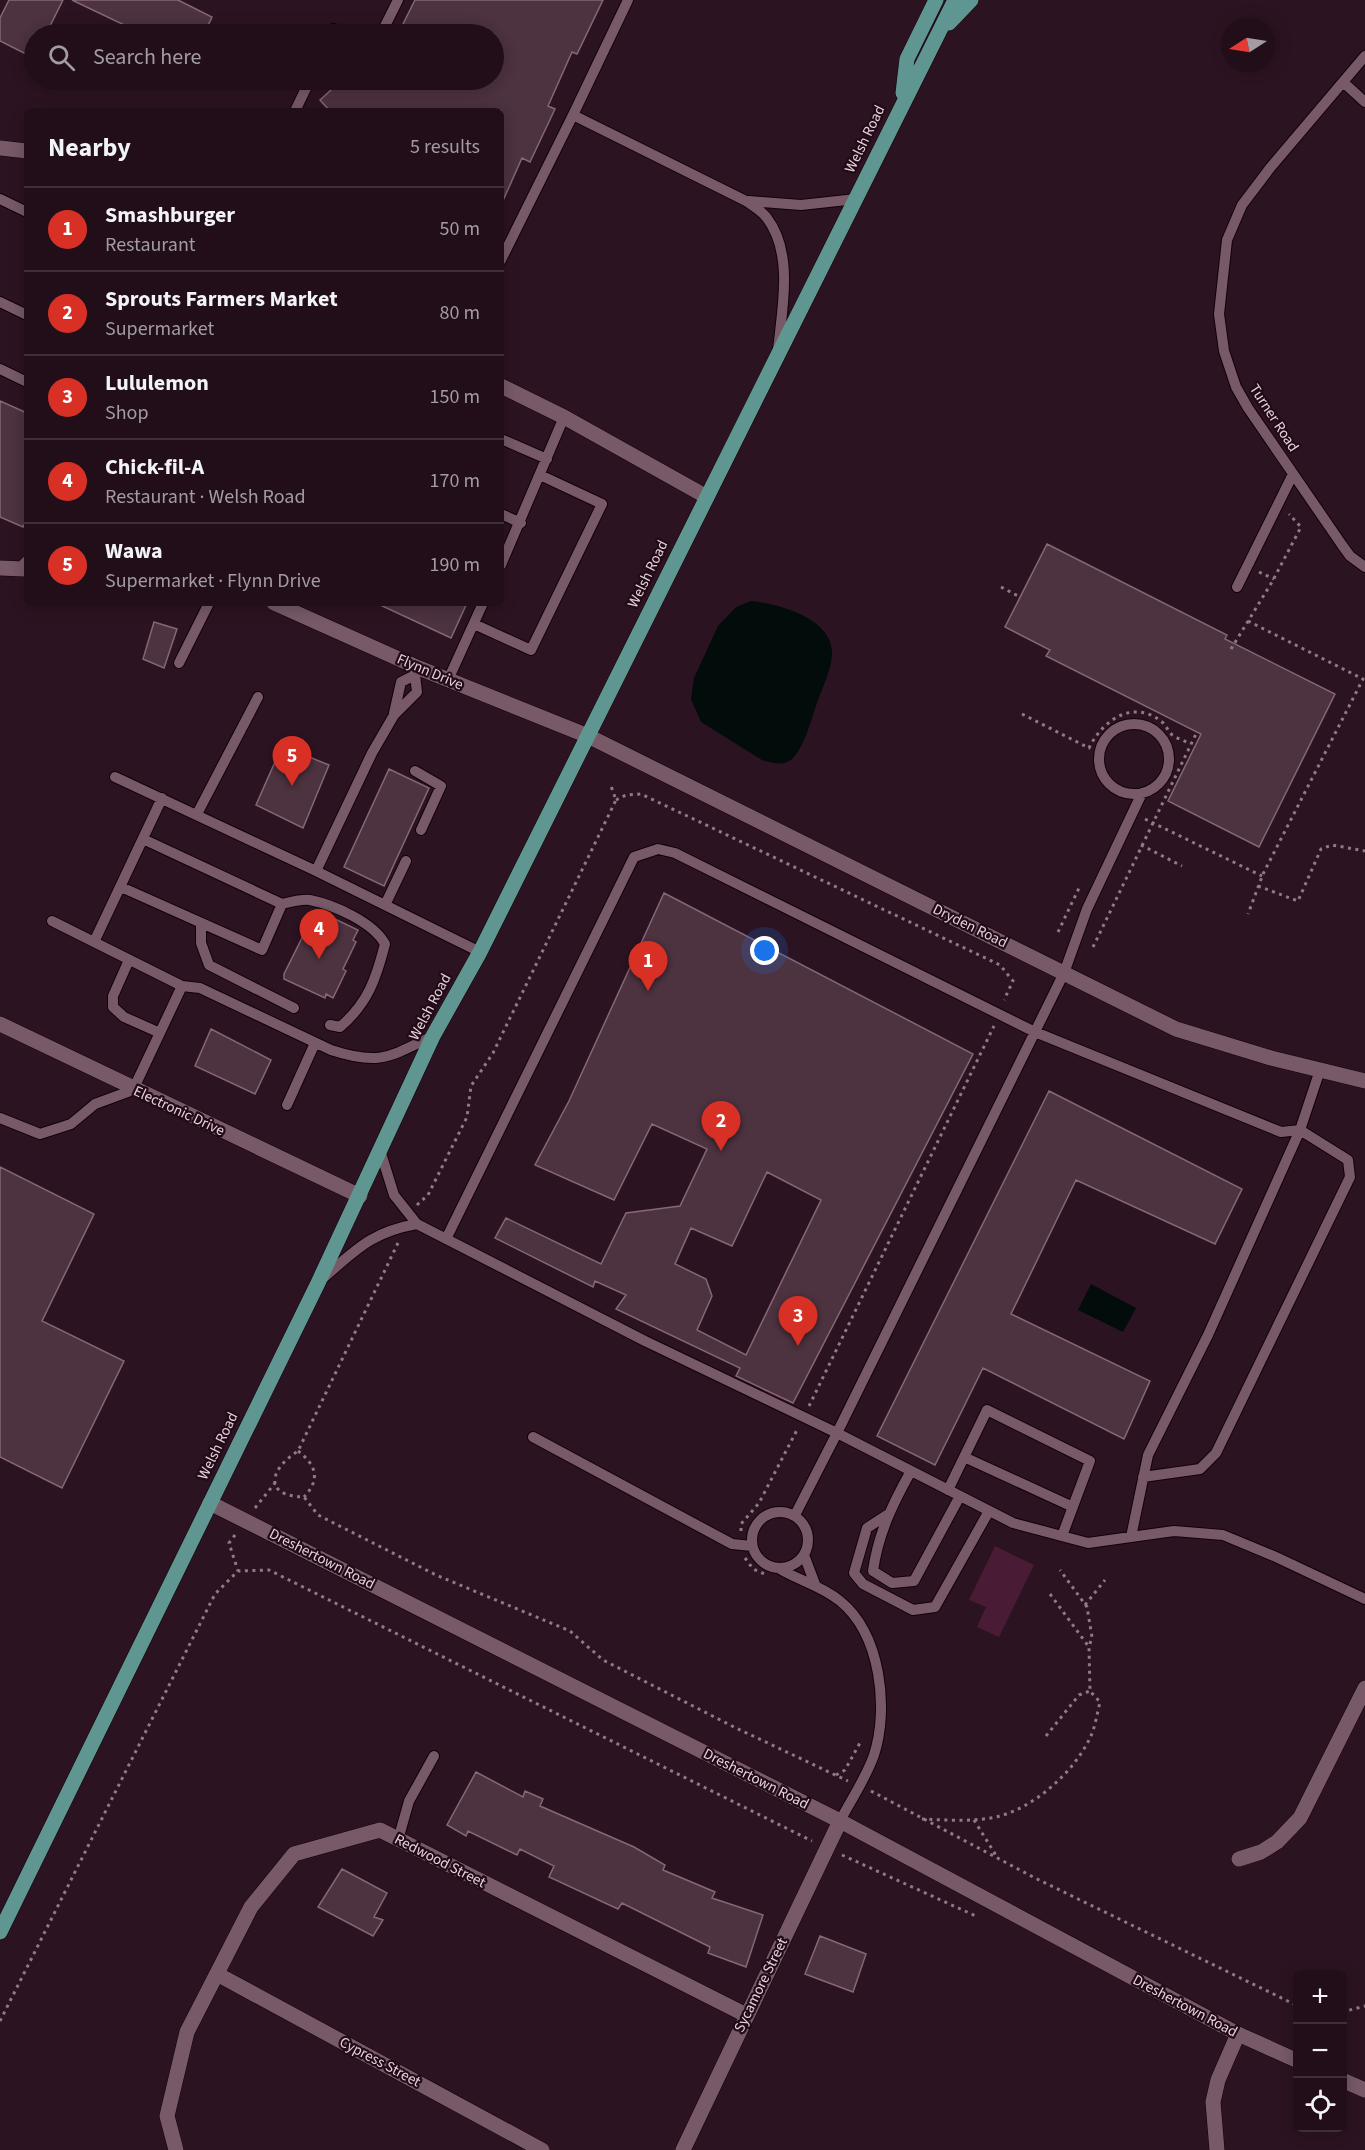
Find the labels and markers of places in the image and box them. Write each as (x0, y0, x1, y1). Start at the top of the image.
pin: 5 (272, 736, 312, 786)
pin: 4 (300, 910, 338, 959)
pin: 1 (628, 942, 668, 991)
pin: 2 (702, 1102, 740, 1151)
pin: 3 (778, 1296, 818, 1346)

